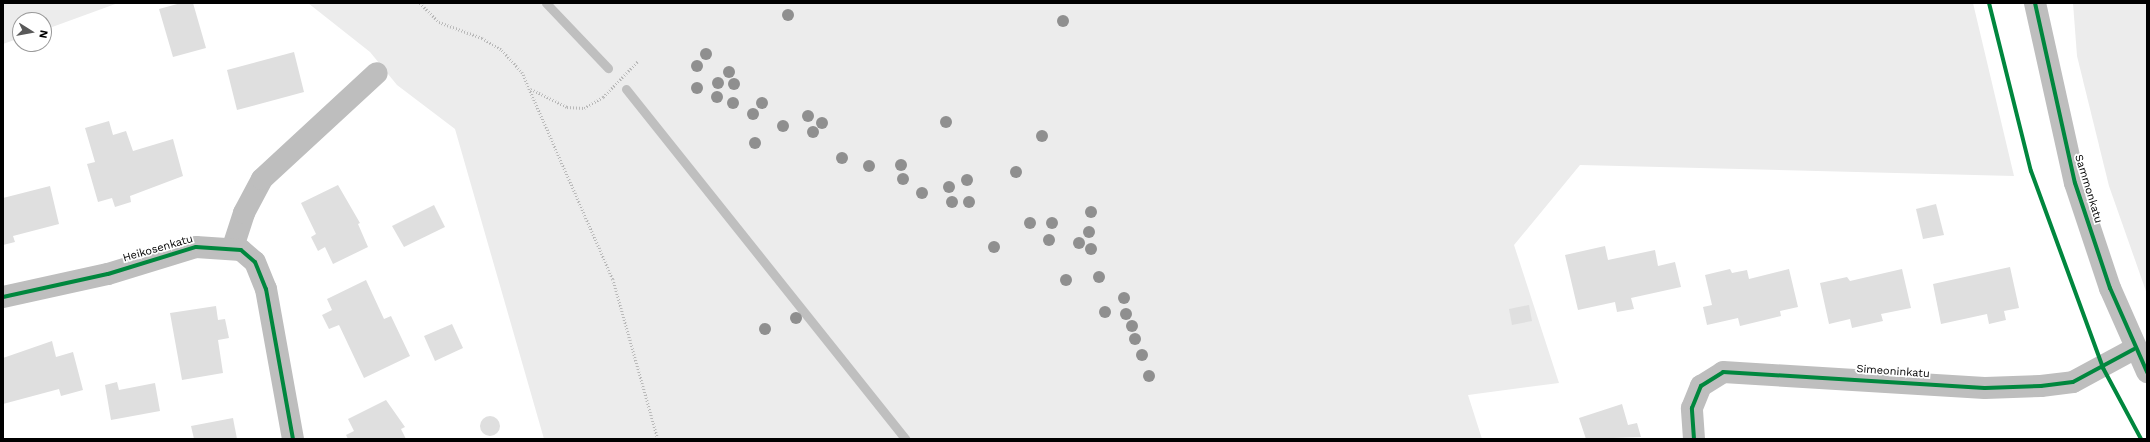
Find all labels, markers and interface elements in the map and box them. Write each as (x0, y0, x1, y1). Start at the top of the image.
north arrow (12, 12, 52, 52)
text: N (36, 29, 50, 39)
street label: Sammonkatu (2071, 153, 2105, 225)
street label: Heikosenkatu (121, 233, 195, 265)
street label: Simeoninkatu (1856, 363, 1930, 381)

